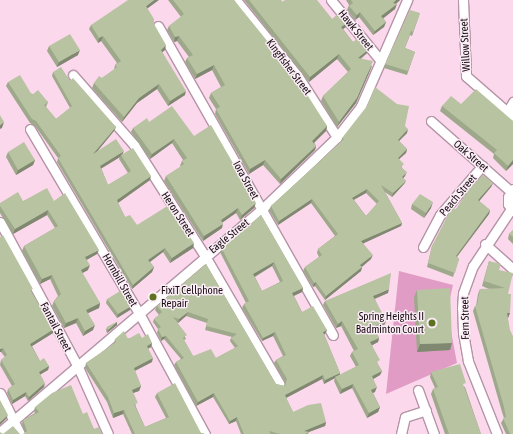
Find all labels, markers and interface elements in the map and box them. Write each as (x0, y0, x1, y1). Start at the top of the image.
street label: Hawk Street (336, 7, 376, 53)
street label: Willow Street (457, 18, 473, 72)
street label: Kingfisher Street (264, 36, 314, 98)
street label: Oak Street (451, 137, 491, 175)
street label: Iora Street (230, 159, 262, 201)
street label: Peach Street (437, 171, 479, 219)
street label: Heron Street (159, 189, 197, 239)
street label: Eagle Street (206, 216, 252, 256)
street label: Hornbill Street (99, 251, 141, 309)
place label: FixiT Cellphone Repair (161, 284, 223, 310)
marker: FixiT Cellphone Repair (148, 292, 158, 302)
street label: Fern Street (458, 296, 472, 340)
street label: Fantail Street (37, 300, 75, 354)
place label: Spring Heights II Badminton Court (356, 310, 424, 336)
marker: Spring Heights II Badminton Court (427, 318, 437, 328)

